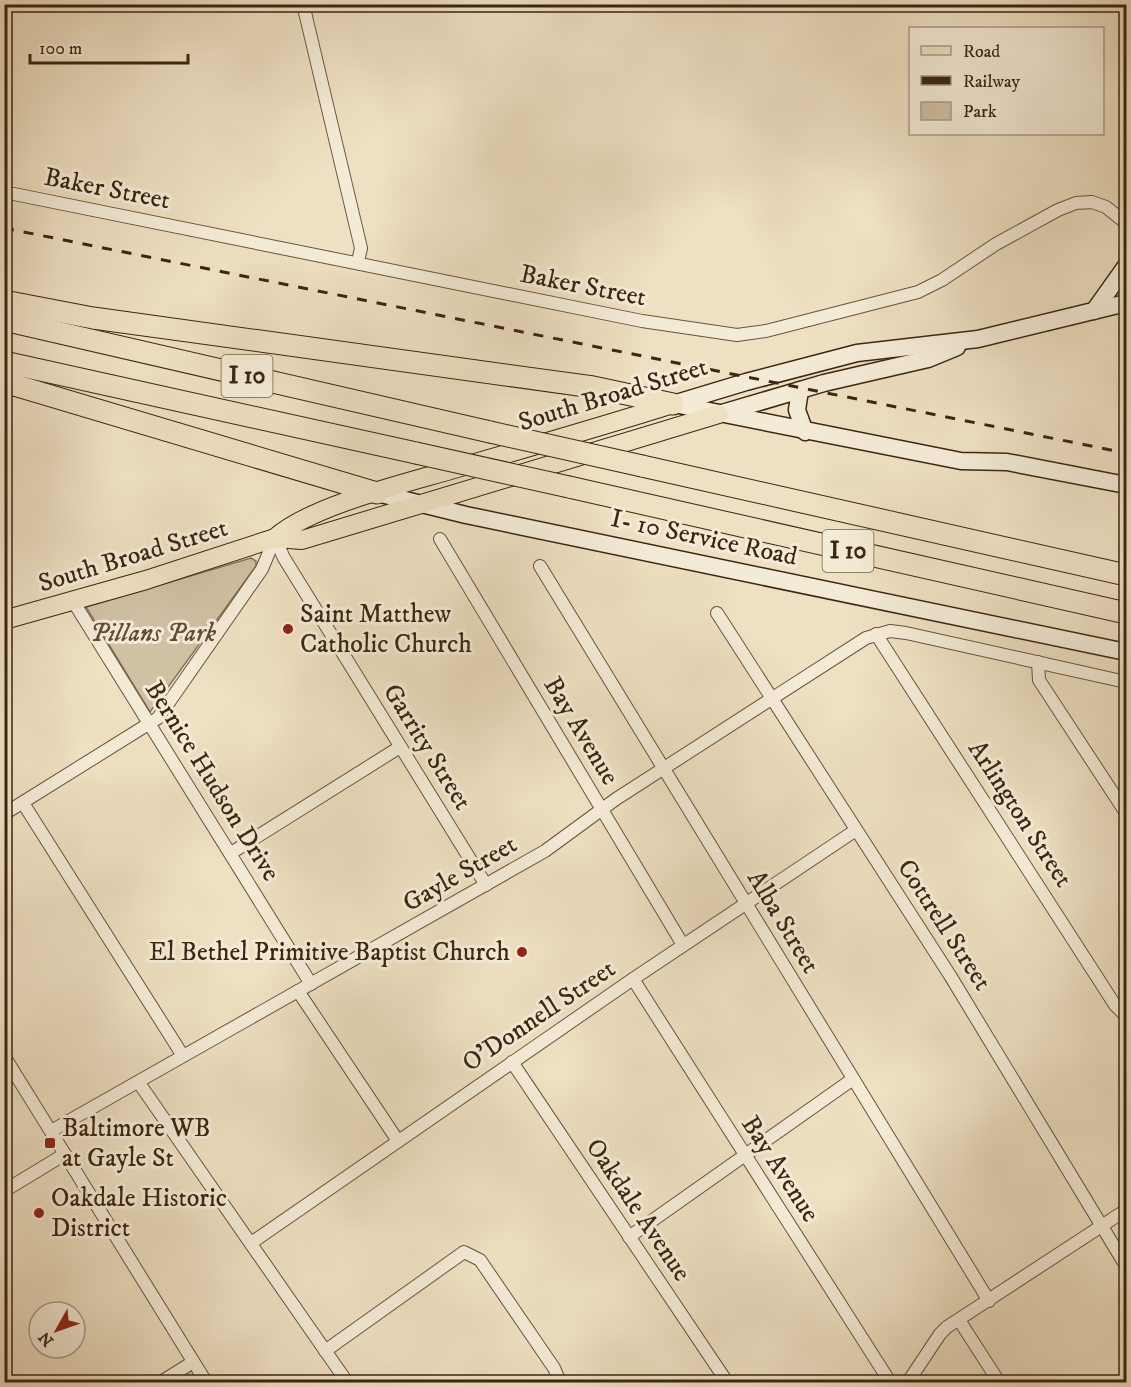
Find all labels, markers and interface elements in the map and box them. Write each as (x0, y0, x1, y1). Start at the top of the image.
scale bar (30, 27, 188, 65)
legend (909, 27, 1104, 135)
text: 100 m (39, 38, 82, 60)
text: Road (963, 41, 1000, 63)
text: Railway (963, 71, 1021, 93)
text: Park (963, 101, 997, 123)
street label: Baker Street (41, 161, 173, 217)
street label: Baker Street (517, 258, 649, 314)
street label: South Broad Street (514, 351, 712, 439)
road number: I 10 (222, 355, 272, 397)
street label: I- 10 Service Road (608, 502, 800, 574)
street label: South Broad Street (34, 512, 232, 600)
road number: I 10 (822, 530, 874, 572)
place label: Saint Matthew Catholic Church (300, 598, 472, 661)
park label: Pillans Park (90, 617, 216, 650)
marker: Saint Matthew Catholic Church (281, 622, 295, 636)
street label: Bay Avenue (536, 671, 626, 791)
street label: Bernice Hudson Drive (137, 675, 287, 887)
street label: Garrity Street (375, 678, 479, 816)
street label: Arlington Street (960, 734, 1080, 894)
street label: Gayle Street (397, 828, 523, 920)
street label: Cottrell Street (889, 853, 999, 997)
street label: Alba Street (739, 864, 827, 980)
place label: El Bethel Primitive Baptist Church (149, 936, 510, 969)
marker: El Bethel Primitive Baptist Church (515, 945, 529, 959)
street label: O'Donnell Street (456, 953, 622, 1079)
street label: Bay Avenue (733, 1110, 827, 1228)
place label: Baltimore WB at Gayle St (62, 1112, 211, 1175)
street label: Oakdale Avenue (578, 1132, 698, 1288)
marker: Baltimore WB at Gayle St (43, 1136, 57, 1150)
place label: Oakdale Historic District (51, 1182, 227, 1245)
marker: Oakdale Historic District (32, 1206, 46, 1220)
north arrow (27, 1300, 87, 1360)
text: N (34, 1328, 58, 1350)

